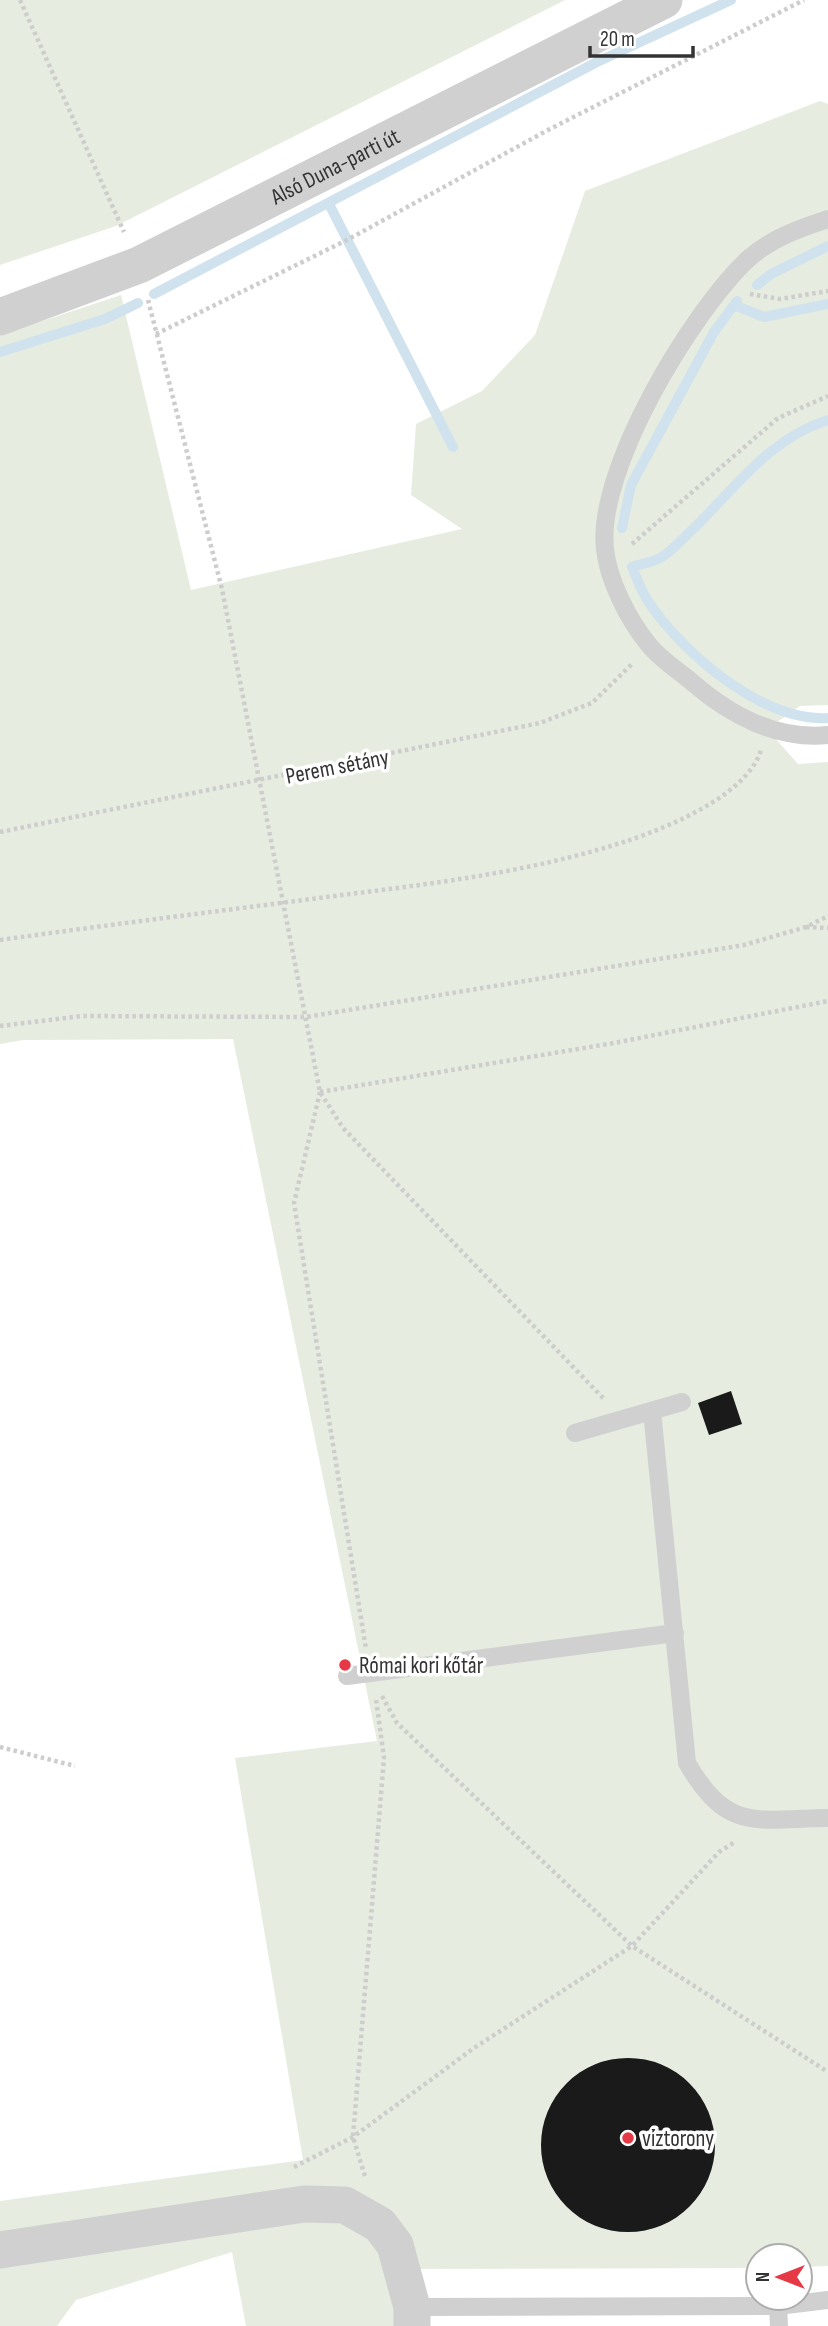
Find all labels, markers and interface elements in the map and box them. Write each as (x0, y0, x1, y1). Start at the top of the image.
scale bar (590, 14, 693, 58)
text: 20 m (600, 27, 635, 52)
street label: Alsó Duna-parti út (265, 123, 405, 212)
street label: Perem sétány (283, 743, 391, 791)
place label: Római kori kőtár (359, 1652, 484, 1680)
marker: Római kori kőtár (337, 1657, 353, 1673)
place label: víztorony (642, 2125, 714, 2153)
marker: víztorony (620, 2130, 636, 2146)
north arrow (744, 2242, 814, 2312)
text: N (752, 2272, 775, 2282)

